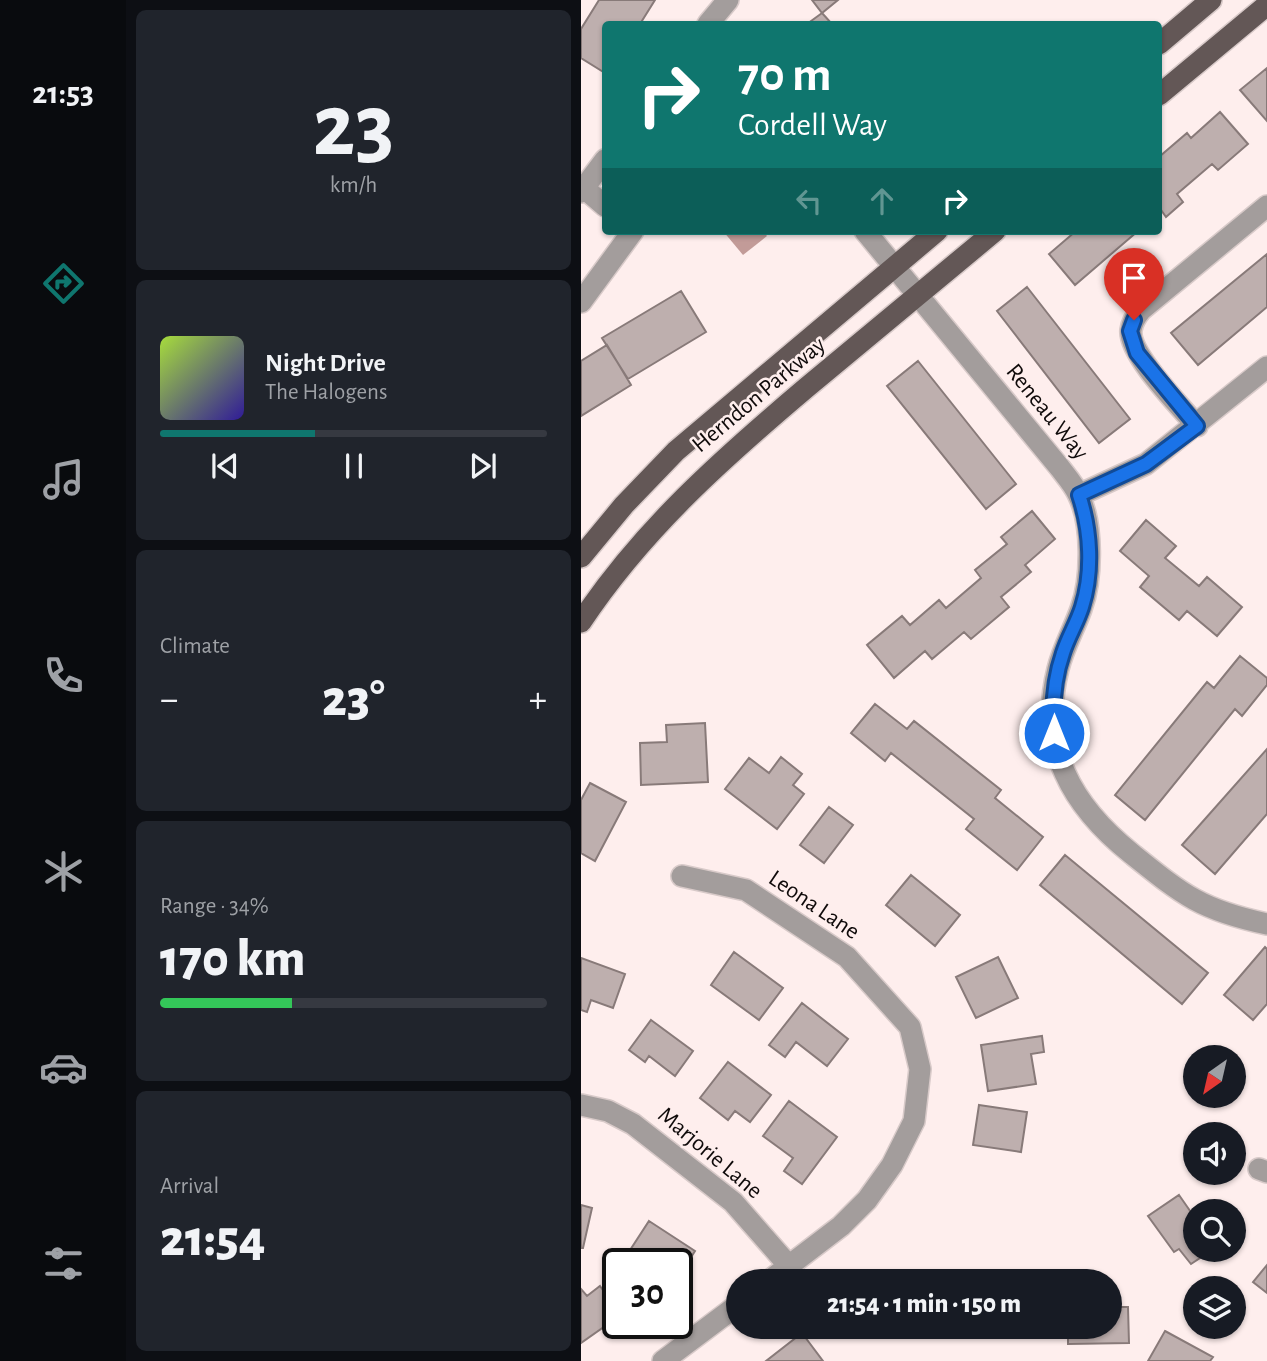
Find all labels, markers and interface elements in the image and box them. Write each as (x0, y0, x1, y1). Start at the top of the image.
icon: right (623, 49, 714, 140)
text: 70 m (738, 51, 832, 100)
text: 21:53 (32, 77, 94, 109)
text: 23 (312, 81, 395, 172)
text: Cordell Way (738, 109, 887, 141)
text: km/h (330, 174, 377, 197)
icon: left (790, 182, 828, 220)
icon: ahead (863, 182, 901, 220)
icon: right (936, 182, 974, 220)
pin (1104, 248, 1164, 320)
icon: directions (39, 259, 88, 308)
icon: arrive (1115, 259, 1153, 297)
street label: Herndon Parkway (688, 333, 830, 457)
text: Night Drive (265, 350, 386, 376)
street label: Reneau Way (1001, 360, 1093, 464)
text: The Halogens (265, 381, 387, 404)
icon: previous (206, 447, 244, 485)
icon: pause (335, 447, 373, 485)
icon: next (464, 447, 502, 485)
icon: music (39, 455, 88, 504)
text: Climate (160, 635, 230, 658)
icon: phone (39, 651, 88, 700)
text: 23° (322, 673, 385, 725)
text: − (160, 681, 178, 719)
text: + (529, 681, 547, 719)
position arrow (1017, 696, 1091, 770)
icon: climate (39, 847, 88, 896)
street label: Leona Lane (764, 866, 864, 944)
text: Range · 34% (160, 895, 269, 918)
text: 170 km (160, 933, 305, 985)
icon: car (39, 1043, 88, 1092)
north arrow (1183, 1045, 1246, 1108)
map controls (1183, 1045, 1246, 1339)
street label: Marjorie Lane (653, 1103, 767, 1203)
button: sound (1183, 1122, 1246, 1185)
text: Arrival (160, 1175, 219, 1198)
button: search (1183, 1199, 1246, 1262)
text: 21:54 (160, 1213, 265, 1265)
icon: filters (39, 1239, 88, 1288)
speed limit sign: 30 (602, 1248, 693, 1339)
button: layers (1183, 1276, 1246, 1339)
text: 21:54 · 1 min · 150 m (827, 1291, 1021, 1317)

